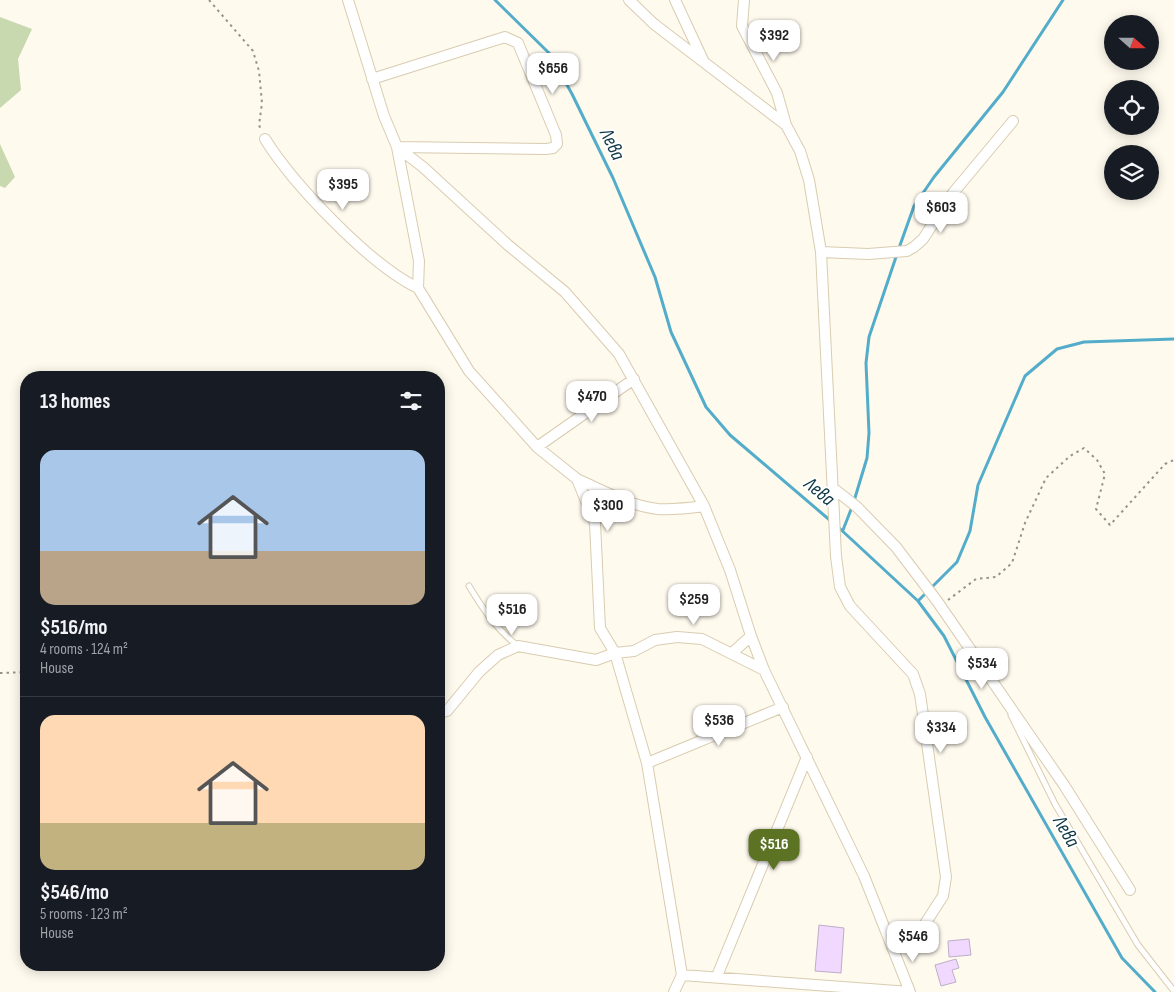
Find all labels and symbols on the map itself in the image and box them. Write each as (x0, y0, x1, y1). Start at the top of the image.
north arrow (1104, 15, 1159, 70)
pin: $392 (744, 20, 804, 62)
pin: $656 (523, 52, 583, 95)
water label: Лева (594, 124, 630, 164)
pin: $395 (313, 168, 373, 211)
pin: $603 (911, 192, 971, 234)
pin: $470 (562, 380, 622, 423)
water label: Лева (798, 472, 840, 511)
pin: $300 (578, 490, 638, 532)
pin: $259 (664, 584, 724, 626)
pin: $516 (482, 594, 542, 636)
pin: $534 (952, 648, 1012, 690)
pin: $536 (689, 704, 749, 747)
pin: $334 (911, 712, 971, 754)
water label: Лева (1047, 811, 1085, 852)
pin: $516 (744, 828, 804, 871)
pin: $546 (883, 920, 943, 963)

